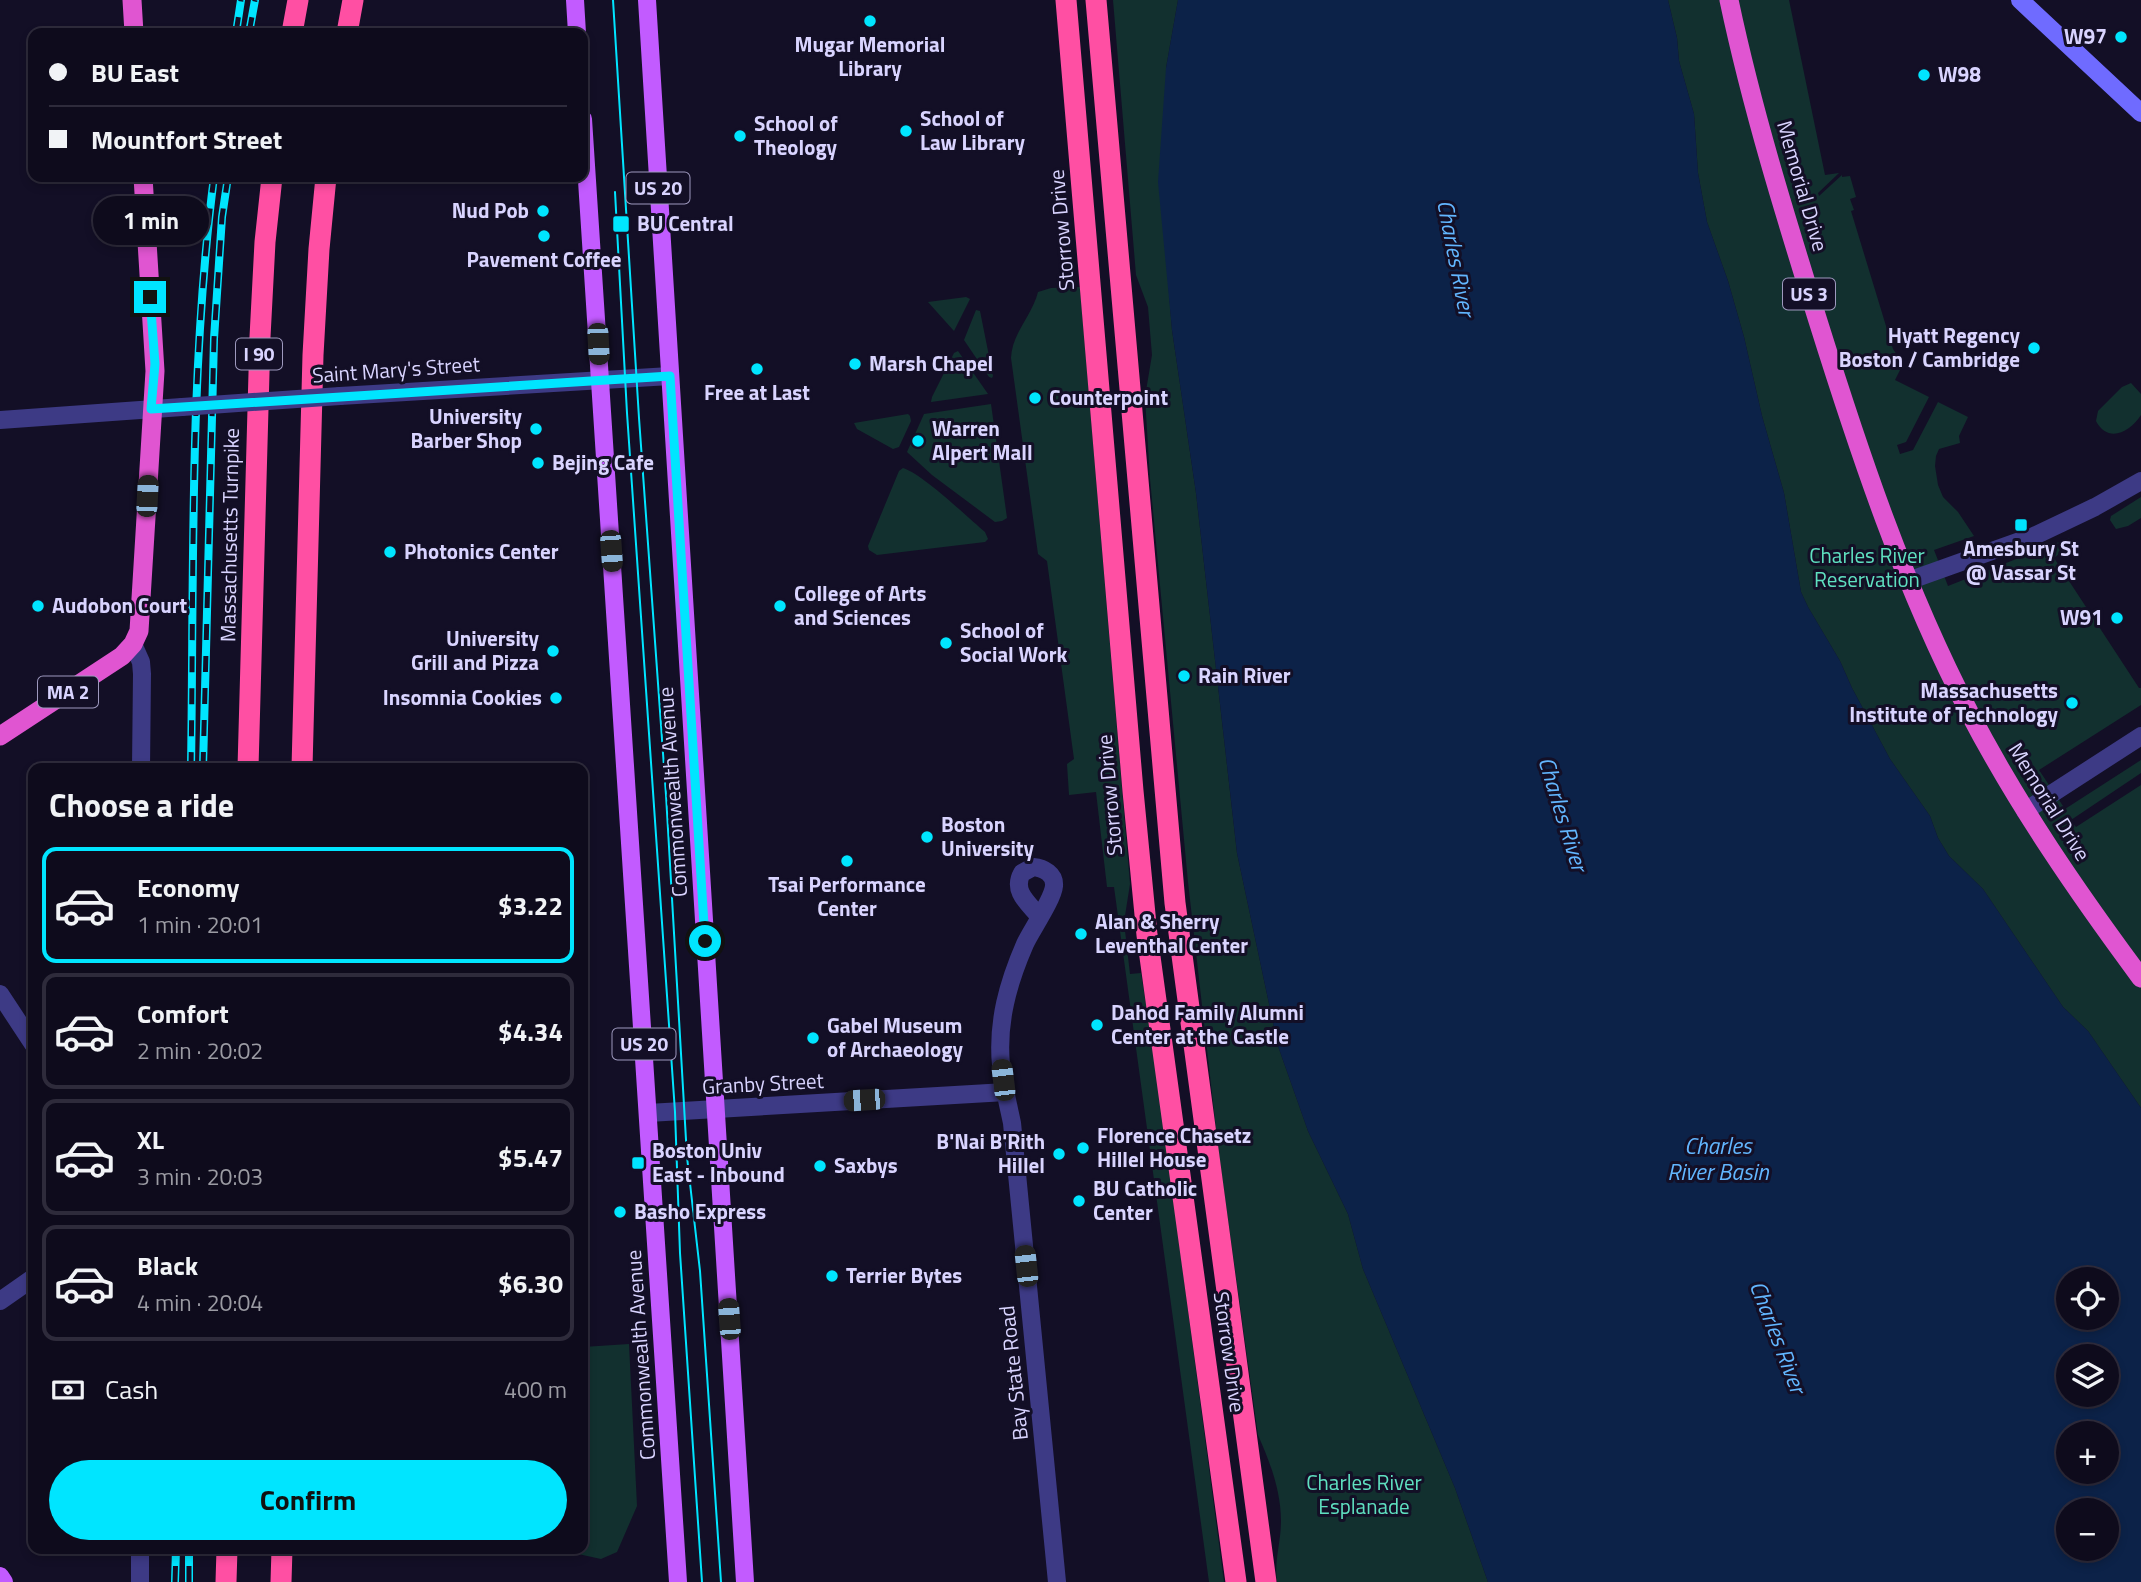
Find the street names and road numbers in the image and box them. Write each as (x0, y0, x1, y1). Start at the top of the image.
street label: Memorial Drive (1769, 117, 1837, 255)
street label: Storrow Drive (1040, 168, 1082, 292)
road number: US 20 (626, 172, 690, 204)
road number: US 3 (1783, 278, 1835, 310)
road number: I 90 (236, 338, 282, 370)
street label: Saint Mary's Street (311, 347, 482, 391)
street label: Massachusetts Turnpike (211, 428, 247, 642)
road number: MA 2 (38, 677, 98, 708)
street label: Commonwealth Avenue (649, 686, 695, 898)
street label: Storrow Drive (1088, 733, 1130, 857)
street label: Memorial Drive (2001, 736, 2099, 867)
road number: US 20 (612, 1028, 676, 1060)
street label: Granby Street (701, 1064, 825, 1102)
street label: Commonwealth Avenue (617, 1249, 663, 1461)
street label: Storrow Drive (1206, 1289, 1254, 1414)
street label: Bay State Road (990, 1304, 1036, 1442)

